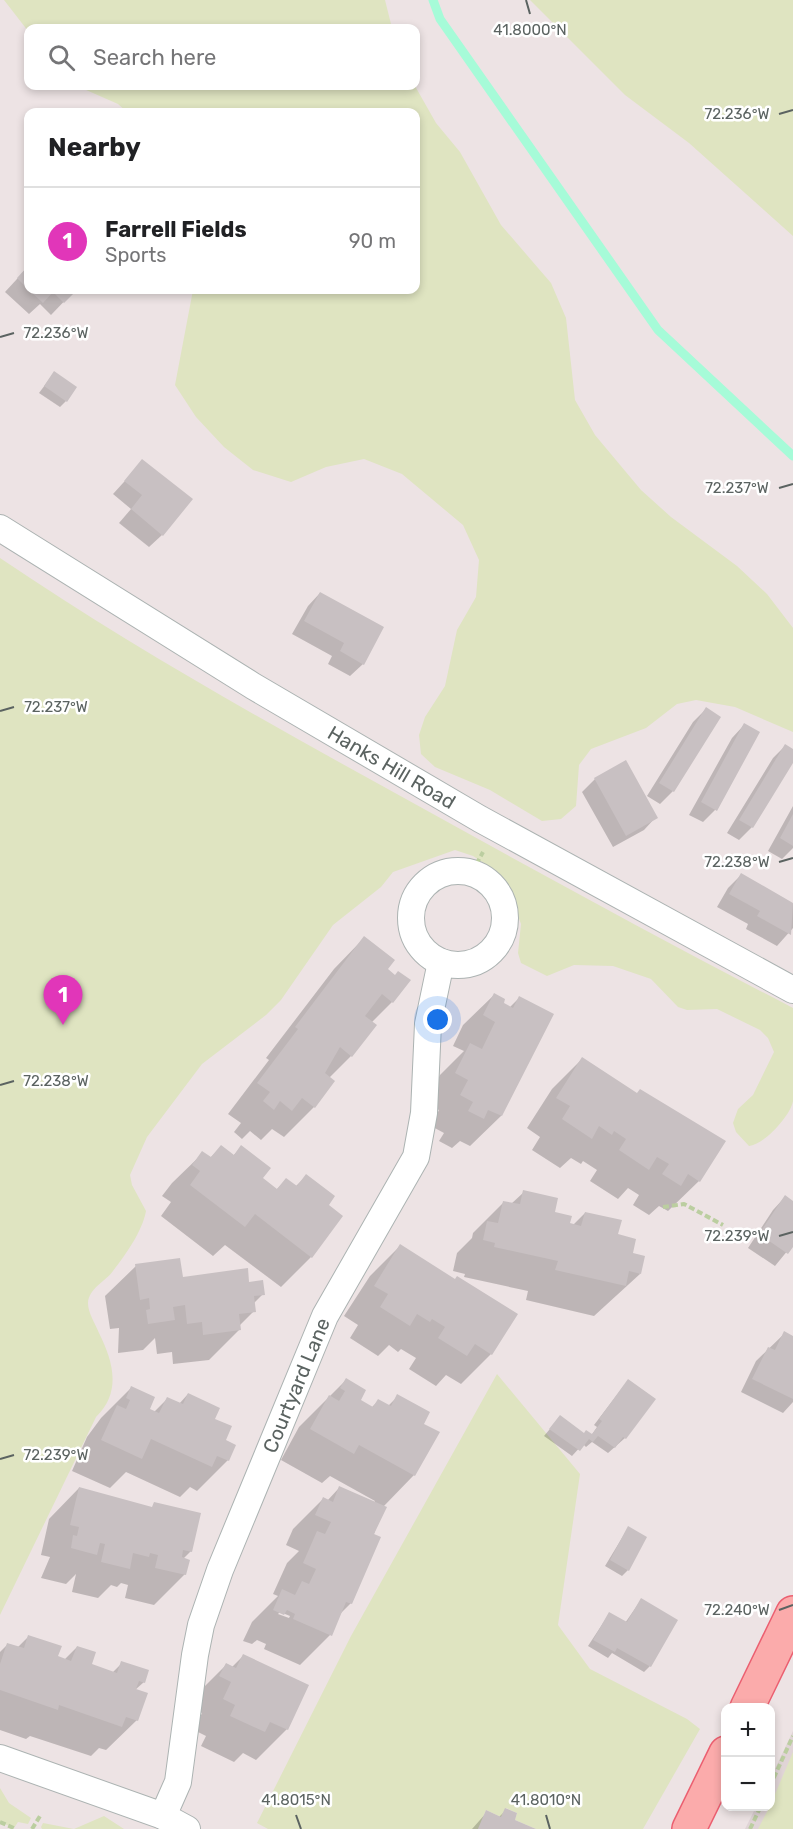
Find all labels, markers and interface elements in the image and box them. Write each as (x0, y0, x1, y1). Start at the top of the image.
text: 41.8000°N (493, 21, 567, 39)
search box (24, 24, 420, 90)
icon: search (45, 41, 78, 74)
text: Search here (93, 44, 216, 71)
text: 72.236°W (705, 105, 769, 123)
text: Nearby (48, 132, 141, 163)
text: Farrell Fields (105, 216, 247, 243)
text: 1 (63, 229, 72, 253)
text: 90 m (349, 229, 396, 253)
text: Sports (105, 243, 166, 267)
text: 72.236°W (24, 324, 88, 342)
text: 72.237°W (705, 479, 769, 497)
text: 72.237°W (24, 698, 88, 716)
street label: Hanks Hill Road (324, 721, 460, 814)
text: 72.238°W (704, 853, 770, 871)
pin: 1 (44, 976, 82, 1025)
your location (423, 1005, 452, 1034)
text: 72.238°W (23, 1072, 89, 1090)
text: 72.239°W (705, 1227, 769, 1245)
street label: Courtyard Lane (258, 1314, 335, 1456)
text: 72.239°W (24, 1446, 88, 1464)
text: 72.240°W (704, 1601, 770, 1619)
map controls (721, 1703, 775, 1811)
button: + (721, 1703, 775, 1757)
button: − (721, 1757, 775, 1811)
text: 41.8015°N (261, 1791, 331, 1809)
text: 41.8010°N (511, 1791, 581, 1809)

